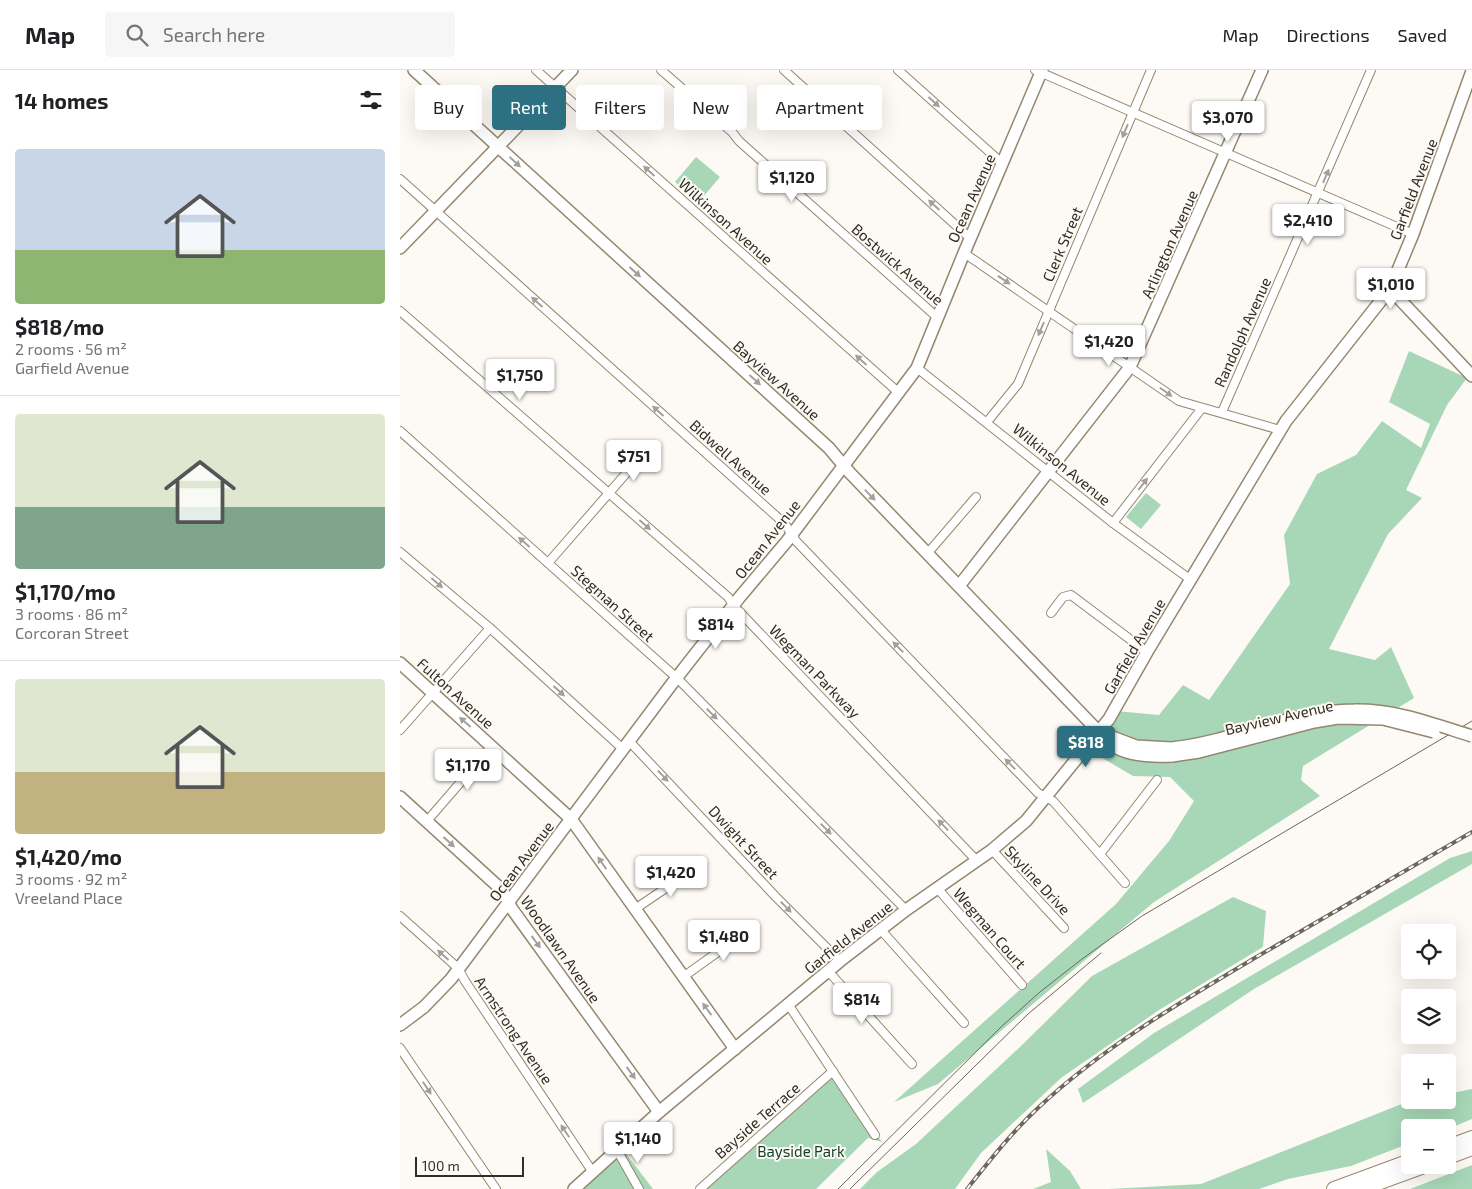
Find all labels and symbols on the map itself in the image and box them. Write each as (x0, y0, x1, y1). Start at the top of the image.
one-way arrow (928, 97, 941, 108)
pin: $3,070 (1187, 100, 1269, 143)
one-way arrow (1120, 124, 1128, 138)
street label: Garfield Avenue (1385, 136, 1441, 242)
street label: Ocean Avenue (943, 151, 999, 245)
one-way arrow (508, 156, 520, 168)
pin: $1,120 (751, 160, 833, 203)
one-way arrow (642, 165, 655, 176)
one-way arrow (1323, 169, 1331, 183)
street label: Wilkinson Avenue (675, 174, 777, 268)
street label: Arlington Avenue (1137, 187, 1201, 301)
one-way arrow (928, 199, 940, 211)
street label: Clerk Street (1038, 204, 1086, 284)
pin: $2,410 (1267, 204, 1349, 246)
street label: Bostwick Avenue (849, 219, 947, 309)
one-way arrow (628, 266, 641, 277)
pin: $1,010 (1350, 268, 1432, 310)
street label: Randolph Avenue (1210, 274, 1274, 390)
one-way arrow (997, 275, 1011, 285)
one-way arrow (531, 296, 543, 308)
one-way arrow (1037, 322, 1045, 336)
pin: $1,420 (1068, 324, 1150, 367)
street label: Bayview Avenue (730, 336, 824, 424)
one-way arrow (855, 355, 868, 366)
pin: $1,750 (479, 358, 561, 401)
one-way arrow (749, 375, 762, 386)
one-way arrow (1160, 387, 1173, 397)
one-way arrow (651, 405, 664, 416)
street label: Bidwell Avenue (686, 416, 776, 498)
street label: Wilkinson Avenue (1009, 419, 1115, 509)
pin: $751 (604, 440, 664, 482)
one-way arrow (1138, 478, 1149, 491)
one-way arrow (864, 488, 876, 500)
street label: Ocean Avenue (731, 496, 803, 582)
one-way arrow (639, 520, 652, 531)
one-way arrow (518, 536, 530, 548)
street label: Stegman Street (568, 561, 658, 645)
one-way arrow (430, 578, 443, 589)
street label: Garfield Avenue (1099, 595, 1169, 697)
pin: $814 (686, 608, 746, 650)
street label: Wegman Parkway (766, 621, 864, 722)
one-way arrow (892, 641, 904, 653)
street label: Fulton Avenue (414, 654, 498, 732)
one-way arrow (552, 685, 564, 697)
street label: Bayview Avenue (1223, 696, 1335, 738)
one-way arrow (706, 708, 718, 720)
one-way arrow (460, 716, 472, 728)
pin: $818 (1056, 726, 1116, 768)
pin: $1,170 (427, 748, 509, 791)
one-way arrow (1004, 759, 1016, 771)
one-way arrow (657, 770, 669, 782)
street label: Dwight Street (705, 802, 783, 883)
street label: Ocean Avenue (485, 817, 557, 905)
one-way arrow (937, 820, 949, 832)
one-way arrow (820, 823, 832, 835)
one-way arrow (443, 836, 456, 847)
street label: Skyline Drive (1001, 842, 1075, 918)
one-way arrow (597, 856, 607, 870)
pin: $1,420 (630, 856, 712, 898)
street label: Wegman Court (950, 884, 1030, 972)
street label: Woodlawn Avenue (517, 892, 605, 1006)
street label: Garfield Avenue (800, 897, 896, 977)
one-way arrow (780, 901, 792, 913)
pin: $1,480 (683, 920, 765, 962)
one-way arrow (530, 935, 541, 948)
one-way arrow (436, 949, 449, 960)
street label: Armstrong Avenue (471, 973, 557, 1087)
pin: $814 (832, 982, 892, 1025)
one-way arrow (702, 1003, 712, 1016)
one-way arrow (626, 1066, 636, 1080)
street label: Bayside Terrace (711, 1078, 803, 1162)
one-way arrow (423, 1081, 432, 1095)
pin: $1,140 (597, 1122, 679, 1164)
one-way arrow (560, 1124, 569, 1137)
park label: Bayside Park (757, 1142, 845, 1160)
scale bar (415, 1154, 524, 1177)

